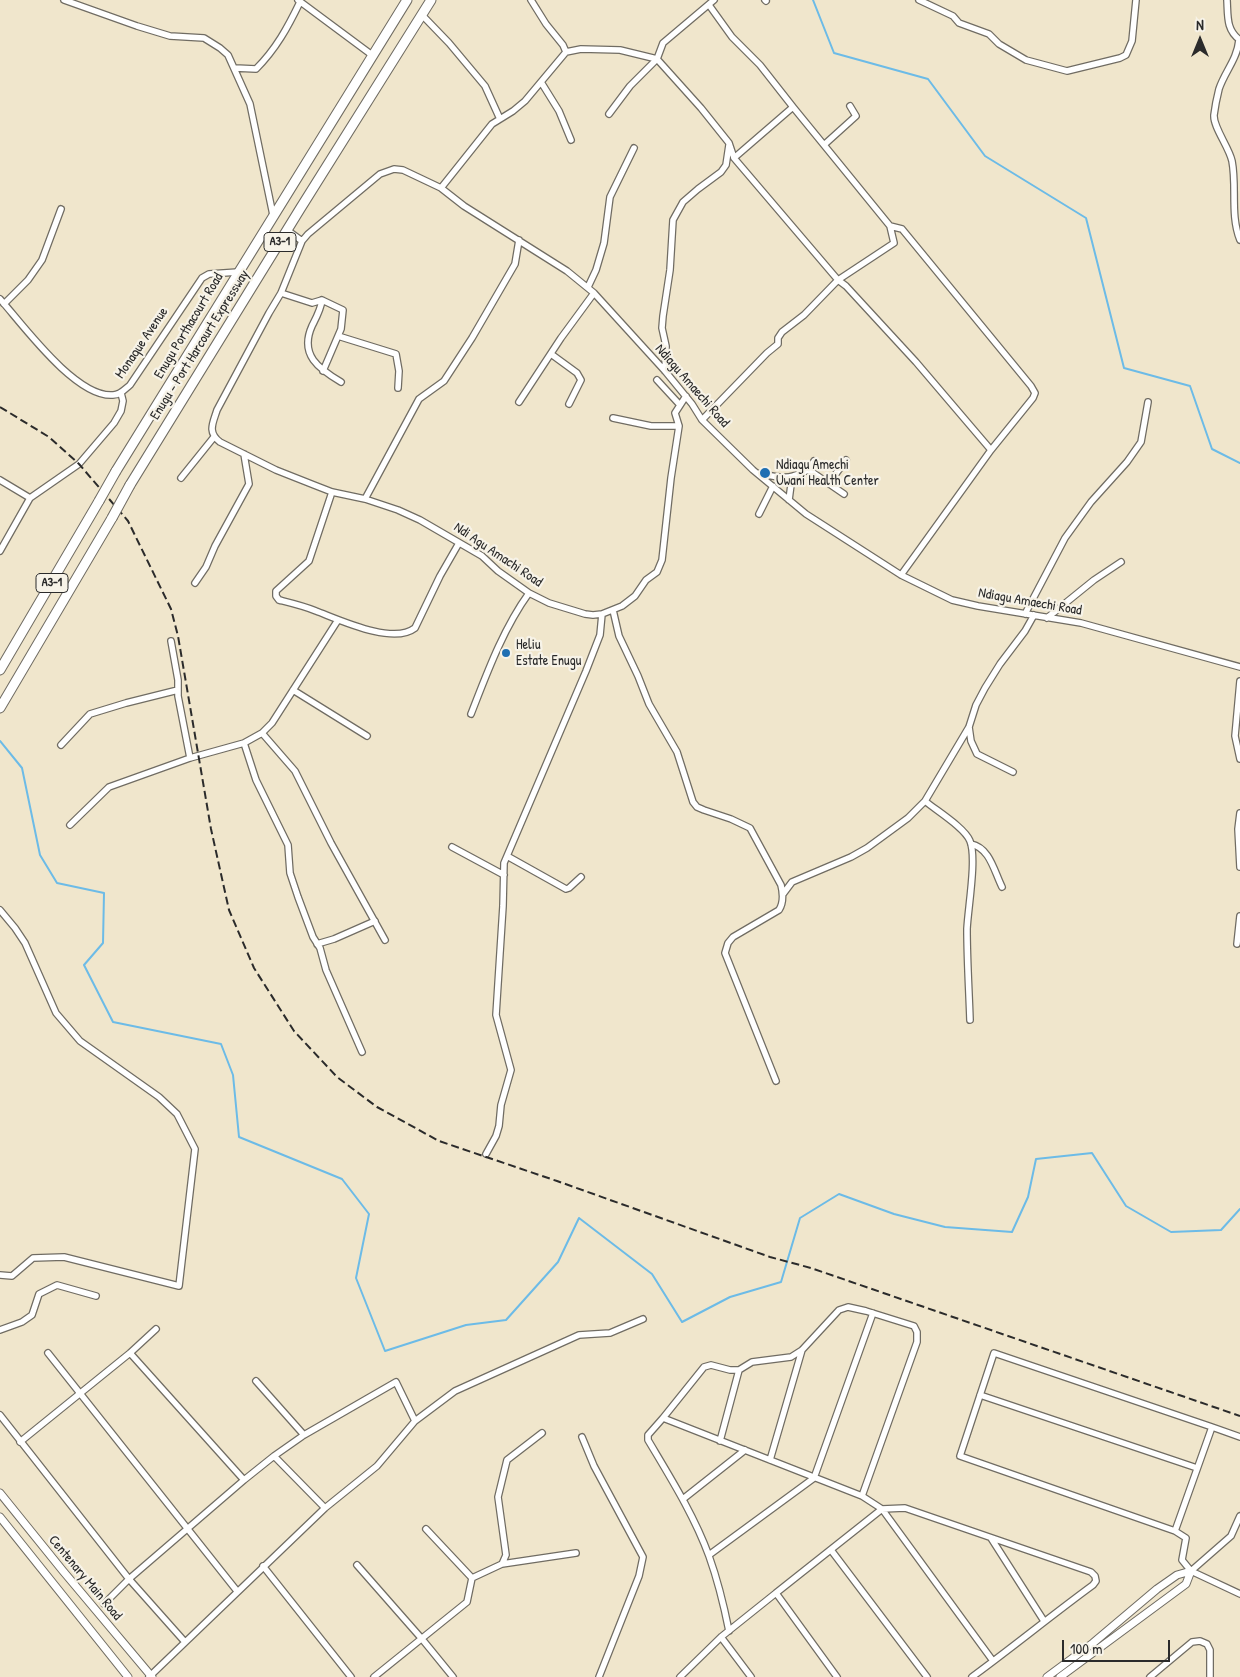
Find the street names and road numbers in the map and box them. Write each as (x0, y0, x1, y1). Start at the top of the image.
road number: A3-1 (264, 232, 296, 252)
street label: Enugu - Port Harcourt Expressway (147, 267, 253, 423)
street label: Enugu Porthacourt Road (151, 270, 227, 382)
street label: Monaque Avenue (112, 304, 172, 382)
street label: Ndiagu Amaechi Road (651, 341, 733, 431)
street label: Ndi Agu Amachi Road (450, 519, 546, 591)
road number: A3-1 (36, 574, 68, 592)
street label: Ndiagu Amaechi Road (977, 585, 1083, 619)
street label: Centenary Main Road (45, 1532, 125, 1624)

